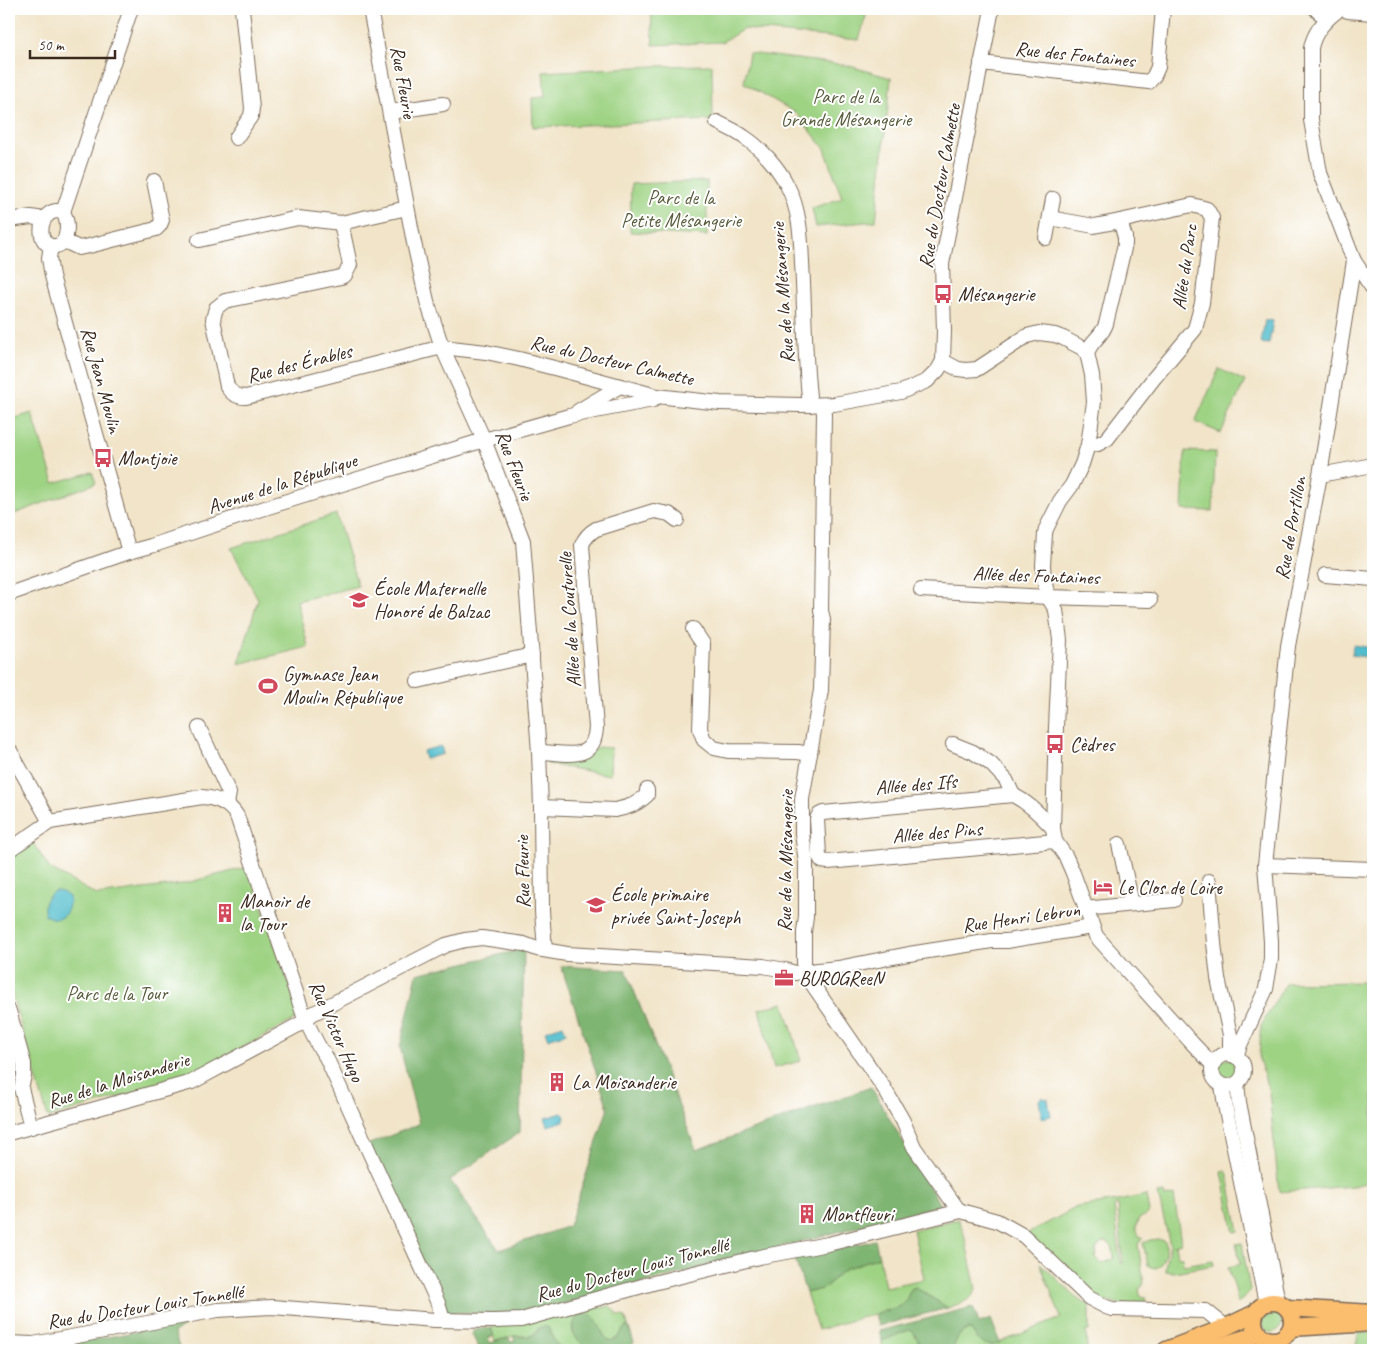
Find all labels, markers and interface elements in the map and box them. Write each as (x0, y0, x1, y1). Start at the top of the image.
scale bar (30, 28, 115, 60)
text: 50 m (38, 36, 65, 55)
street label: Rue des Fontaines (1014, 36, 1138, 73)
street label: Rue Fleurie (385, 44, 422, 122)
park label: Parc de la Grande Mésangerie (781, 84, 913, 132)
street label: Rue du Docteur Calmette (913, 101, 967, 270)
park label: Parc de la Petite Mésangerie (621, 185, 743, 233)
street label: Rue de la Mésangerie (765, 220, 800, 364)
street label: Allée du Parc (1166, 222, 1203, 311)
place label: Mésangerie (958, 282, 1036, 307)
bus stop icon: Mésangerie (932, 283, 954, 305)
street label: Rue Jean Moulin (75, 324, 128, 437)
street label: Rue du Docteur Calmette (528, 330, 697, 392)
street label: Rue des Érables (244, 338, 356, 389)
street label: Rue Fleurie (490, 427, 540, 505)
place label: Montjoie (118, 446, 178, 471)
bus stop icon: Montjoie (92, 447, 114, 469)
street label: Avenue de la République (204, 447, 361, 519)
street label: Rue de Portillon (1269, 474, 1312, 582)
street label: Allée de la Couturelle (552, 550, 587, 688)
street label: Allée des Fontaines (972, 561, 1102, 590)
place label: École Maternelle Honoré de Balzac (374, 576, 490, 624)
school or university icon: École Maternelle Honoré de Balzac (348, 589, 370, 611)
place label: Gymnase Jean Moulin République (283, 662, 404, 710)
sports icon: Gymnase Jean Moulin République (257, 675, 279, 697)
place label: Cèdres (1070, 732, 1117, 757)
bus stop icon: Cèdres (1044, 733, 1066, 755)
street label: Allée des Ifs (874, 768, 960, 800)
street label: Rue de la Mésangerie (772, 789, 799, 932)
street label: Allée des Pins (891, 816, 985, 849)
street label: Rue Fleurie (509, 834, 536, 909)
place label: Le Clos de Loire (1118, 875, 1223, 900)
hotel icon: Le Clos de Loire (1092, 876, 1114, 898)
place label: École primaire privée Saint-Joseph (611, 882, 741, 930)
place label: Manoir de la Tour (240, 889, 311, 937)
school or university icon: École primaire privée Saint-Joseph (585, 894, 607, 916)
street label: Rue Henri Lebrun (961, 897, 1083, 938)
building icon: Manoir de la Tour (214, 902, 236, 924)
place label: BUROGReeN (799, 966, 886, 991)
office icon: BUROGReeN (773, 967, 795, 989)
street label: Rue Victor Hugo (303, 977, 370, 1087)
park label: Parc de la Tour (67, 981, 169, 1006)
street label: Rue de la Moisanderie (44, 1047, 193, 1114)
place label: La Moisanderie (572, 1070, 677, 1095)
building icon: La Moisanderie (546, 1071, 568, 1093)
place label: Montfleuri (822, 1202, 895, 1227)
building icon: Montfleuri (796, 1203, 818, 1225)
street label: Rue du Docteur Louis Tonnellé (533, 1231, 735, 1307)
street label: Rue du Docteur Louis Tonnellé (45, 1278, 248, 1334)

